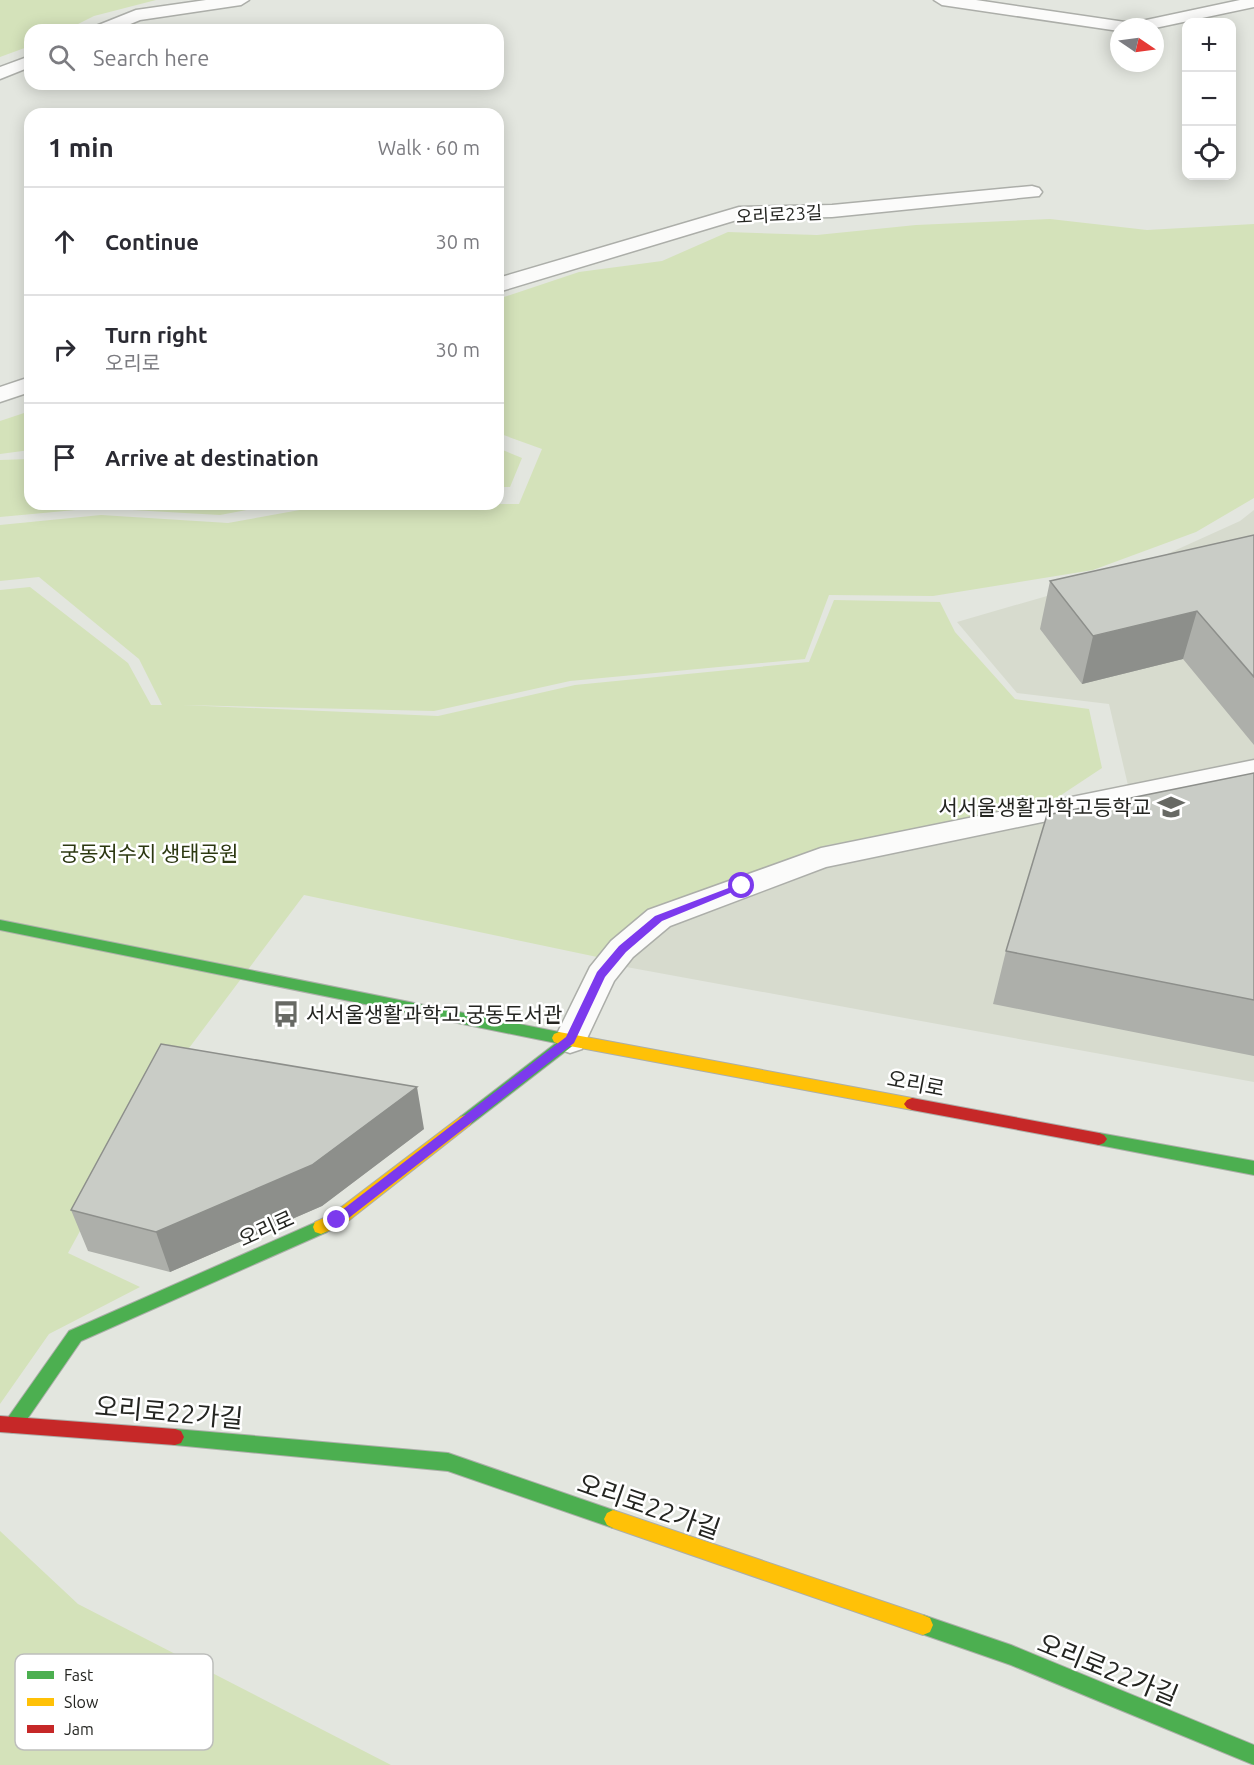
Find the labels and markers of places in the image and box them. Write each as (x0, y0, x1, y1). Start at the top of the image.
school or university icon: 서서울생활과학고등학교 (1156, 792, 1186, 822)
place label: 서서울생활과학고등학교 (938, 795, 1151, 819)
bus stop icon: 서서울생활과학고.궁동도서관 (271, 999, 301, 1029)
place label: 서서울생활과학고.궁동도서관 (306, 1002, 562, 1026)

